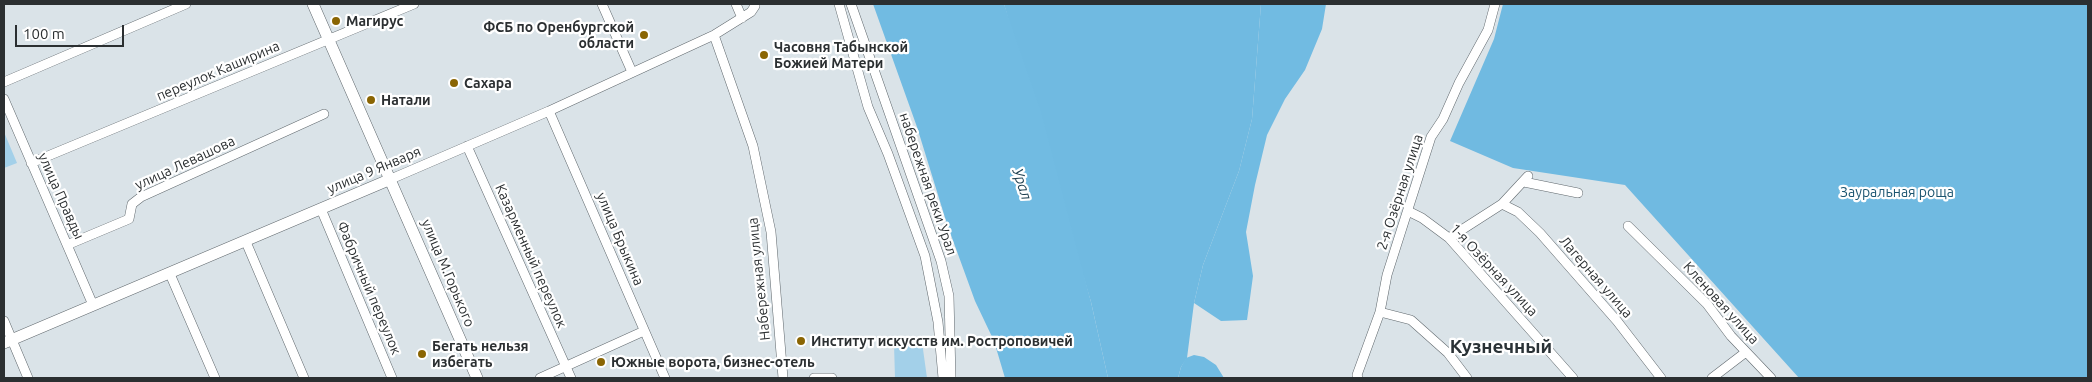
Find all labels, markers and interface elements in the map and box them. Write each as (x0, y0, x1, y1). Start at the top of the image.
place label: Магирус (346, 13, 403, 29)
scale bar (18, 15, 126, 47)
marker: Магирус (330, 15, 342, 27)
place label: ФСБ по Оренбургской области (483, 19, 634, 52)
text: 100 m (23, 25, 65, 42)
marker: ФСБ по Оренбургской области (638, 29, 650, 41)
street label: переулок Каширина (154, 37, 282, 105)
place label: Часовня Табынской Божией Матери (774, 39, 908, 72)
marker: Часовня Табынской Божией Матери (758, 49, 770, 61)
place label: Сахара (464, 75, 512, 91)
marker: Сахара (448, 77, 460, 89)
place label: Натали (381, 92, 431, 108)
marker: Натали (365, 94, 377, 106)
street label: набережная реки Урал (896, 111, 960, 257)
street label: улица Левашова (132, 132, 238, 194)
street label: 2-я Озёрная улица (1373, 132, 1427, 252)
street label: улица 9 Января (325, 143, 423, 197)
street label: улица Правды (34, 150, 88, 242)
water label: Урал (1008, 166, 1036, 202)
street label: Казарменный переулок (492, 181, 570, 331)
park label: Зауральная роща (1840, 184, 1954, 200)
street label: улица Брыкина (593, 190, 647, 288)
street label: улица М.Горького (418, 217, 478, 329)
street label: Набережная улица (744, 217, 774, 341)
street label: Фабричный переулок (333, 219, 405, 357)
street label: 1-я Озёрная улица (1447, 220, 1541, 320)
street label: Лагерная улица (1556, 233, 1636, 321)
street label: Кленовая улица (1680, 258, 1762, 348)
place label: Институт искусств им. Ростроповичей (811, 333, 1073, 349)
marker: Институт искусств им. Ростроповичей (795, 335, 807, 347)
district label: Кузнечный (1450, 336, 1552, 358)
place label: Бегать нельзя избегать (432, 338, 529, 371)
marker: Бегать нельзя избегать (416, 348, 428, 360)
place label: Южные ворота, бизнес-отель (611, 354, 815, 370)
marker: Южные ворота, бизнес-отель (595, 356, 607, 368)

